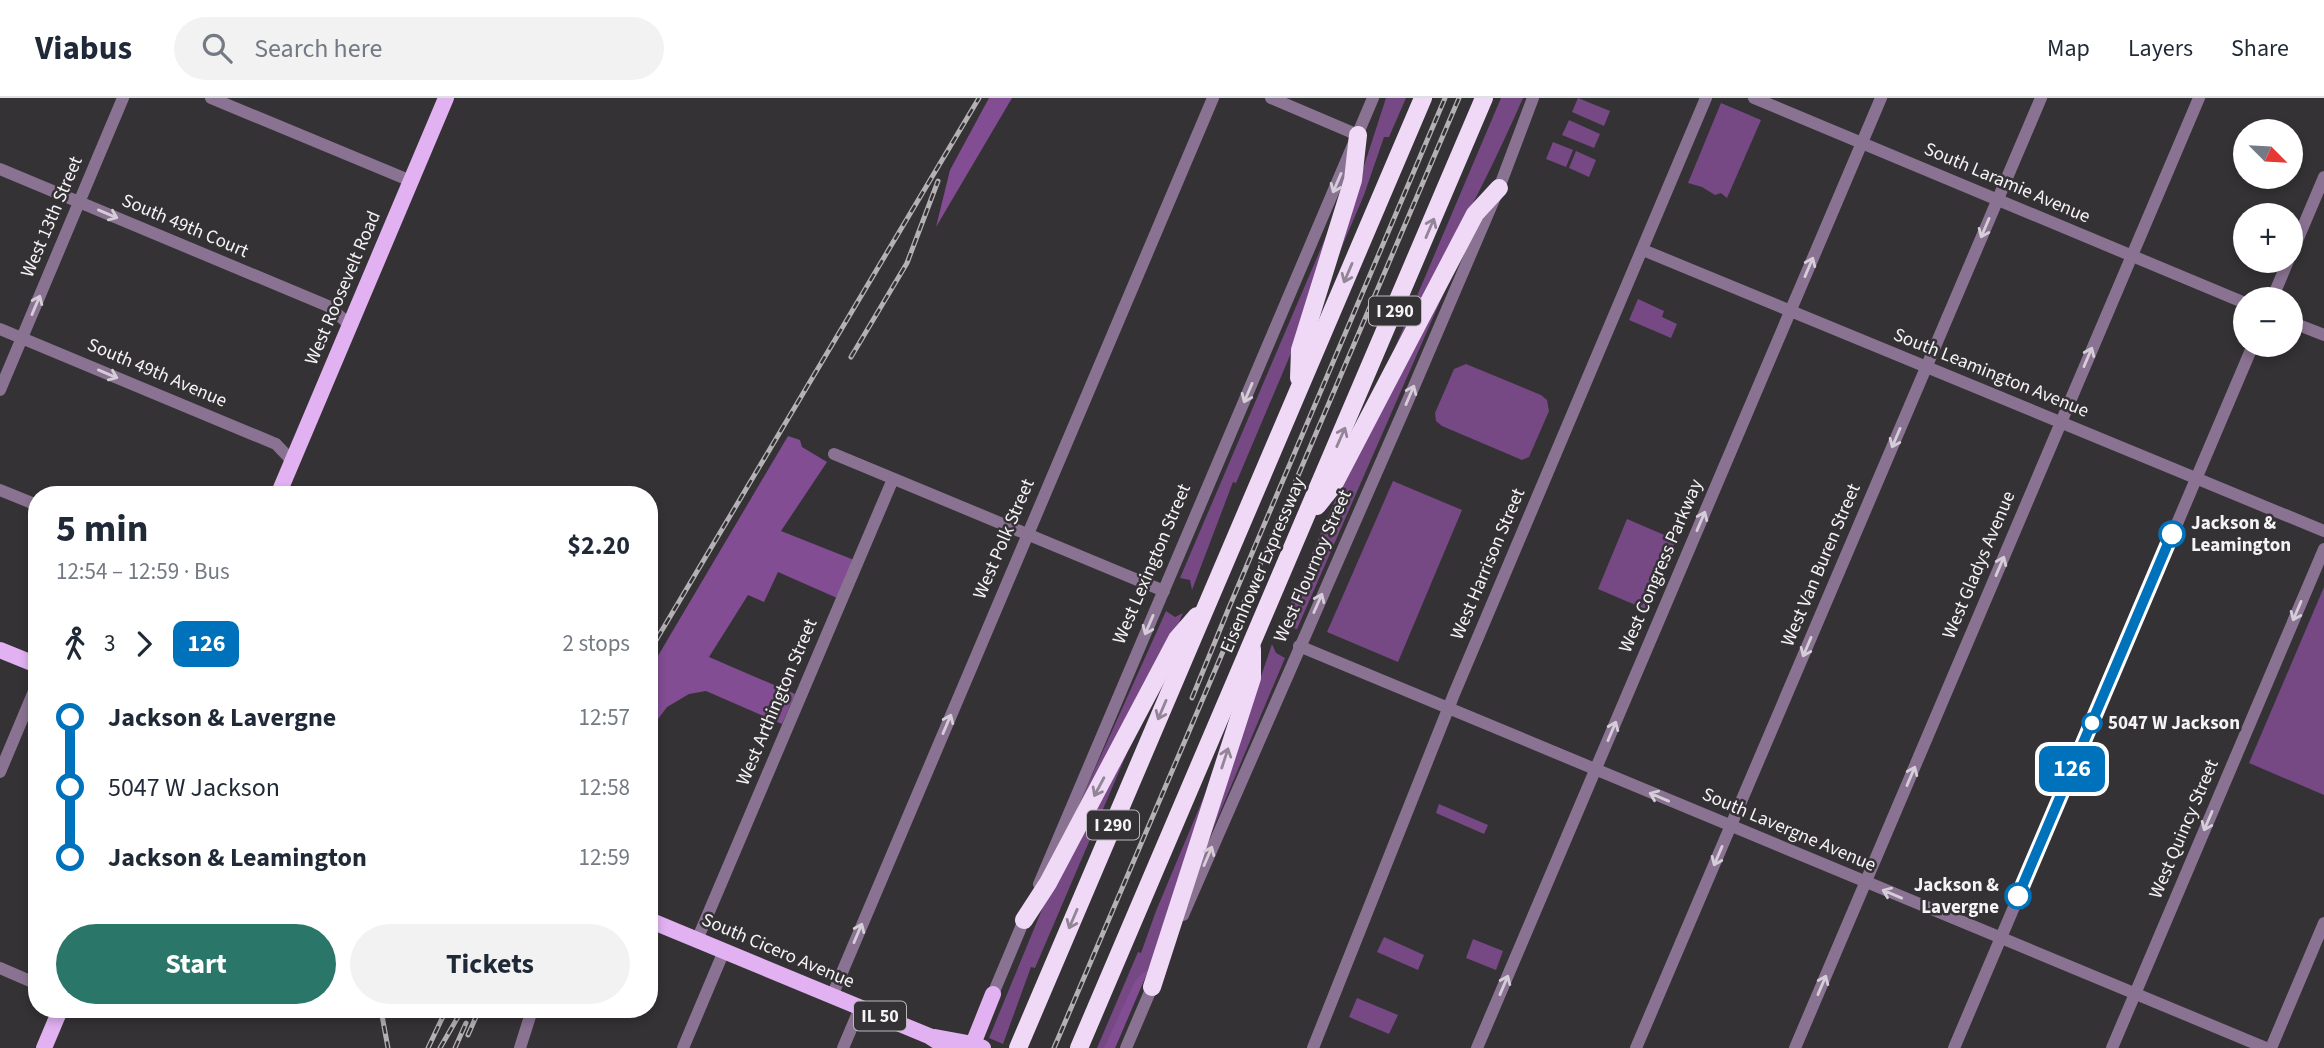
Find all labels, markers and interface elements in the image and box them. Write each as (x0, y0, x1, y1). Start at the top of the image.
search box (174, 17, 664, 80)
text: Viabus (35, 25, 132, 72)
icon: search (198, 29, 236, 67)
text: Search here (254, 30, 382, 67)
text: Map (2047, 31, 2090, 66)
text: Layers (2128, 31, 2193, 66)
text: Share (2231, 31, 2289, 66)
north arrow (2233, 119, 2303, 189)
map controls (2233, 119, 2303, 357)
street label: South Laramie Avenue (1920, 136, 2094, 230)
street label: West 13th Street (14, 152, 90, 282)
one-way arrow (1330, 172, 1343, 194)
street label: South 49th Court (117, 187, 253, 265)
button: + (2233, 203, 2303, 273)
street label: West Roosevelt Road (298, 207, 388, 369)
one-way arrow (97, 209, 119, 222)
one-way arrow (1978, 217, 1991, 239)
one-way arrow (1424, 218, 1437, 239)
one-way arrow (1803, 257, 1816, 278)
one-way arrow (1341, 262, 1354, 284)
button: − (2233, 287, 2303, 357)
one-way arrow (30, 294, 43, 316)
road number: I 290 (1369, 296, 1421, 326)
street label: South Leamington Avenue (1889, 321, 2093, 425)
street label: South 49th Avenue (83, 331, 231, 415)
one-way arrow (2083, 347, 2096, 368)
one-way arrow (97, 368, 119, 381)
one-way arrow (1241, 381, 1254, 403)
one-way arrow (1404, 384, 1417, 406)
one-way arrow (1889, 426, 1902, 448)
one-way arrow (1335, 427, 1348, 449)
street label: Eisenhower Expressway (1214, 473, 1312, 657)
street label: West Polk Street (966, 474, 1042, 603)
street label: West Congress Parkway (1612, 475, 1710, 657)
street label: West Lexington Street (1106, 479, 1198, 648)
street label: West Van Buren Street (1774, 479, 1868, 651)
street label: West Harrison Street (1444, 484, 1532, 644)
street label: West Flournoy Street (1267, 485, 1359, 647)
street label: West Gladys Avenue (1936, 487, 2022, 643)
text: 5 min (56, 502, 148, 556)
place label: Jackson & Leamington (2191, 510, 2291, 559)
one-way arrow (1695, 511, 1708, 533)
marker: Jackson & Leamington (2159, 521, 2185, 547)
text: $2.20 (567, 527, 630, 564)
text: 12:54 – 12:59 · Bus (56, 555, 230, 588)
one-way arrow (1994, 556, 2007, 578)
one-way arrow (1312, 592, 1325, 614)
one-way arrow (2290, 600, 2303, 622)
one-way arrow (1142, 613, 1155, 635)
street label: West Arthington Street (730, 614, 825, 790)
icon: walk (56, 625, 94, 663)
icon: forward (125, 625, 163, 663)
text: 126 (187, 626, 225, 661)
text: 3 (104, 627, 115, 660)
text: 2 stops (563, 627, 630, 660)
one-way arrow (1800, 636, 1813, 657)
text: Jackson & Lavergne (108, 699, 336, 736)
one-way arrow (1155, 699, 1168, 721)
text: 12:57 (579, 701, 630, 734)
place label: 5047 W Jackson (2108, 710, 2240, 737)
one-way arrow (941, 713, 954, 735)
marker: 5047 W Jackson (2082, 713, 2102, 733)
one-way arrow (1606, 721, 1619, 742)
line badge: 126 (2032, 746, 2112, 792)
one-way arrow (1220, 748, 1233, 770)
text: 126 (2053, 751, 2091, 786)
street label: West Quincy Street (2142, 755, 2226, 903)
one-way arrow (1905, 765, 1918, 787)
text: 5047 W Jackson (108, 769, 280, 806)
text: 12:58 (579, 771, 630, 804)
one-way arrow (1092, 776, 1106, 796)
street label: South Lavergne Avenue (1698, 781, 1880, 879)
one-way arrow (1649, 790, 1670, 803)
road number: I 290 (1087, 810, 1139, 840)
one-way arrow (2201, 810, 2214, 831)
text: Jackson & Leamington (108, 839, 367, 876)
text: 12:59 (579, 841, 630, 874)
one-way arrow (1710, 845, 1723, 867)
one-way arrow (1202, 846, 1215, 868)
place label: Jackson & Lavergne (1914, 872, 1999, 921)
marker: Jackson & Lavergne (2005, 883, 2031, 909)
one-way arrow (1882, 886, 1903, 899)
street label: South Cicero Avenue (697, 907, 859, 995)
one-way arrow (1066, 908, 1079, 930)
one-way arrow (853, 923, 866, 944)
button: Start (56, 924, 336, 1004)
button: Tickets (350, 924, 630, 1004)
one-way arrow (1498, 975, 1511, 996)
one-way arrow (1816, 975, 1829, 996)
road number: IL 50 (854, 1001, 906, 1030)

